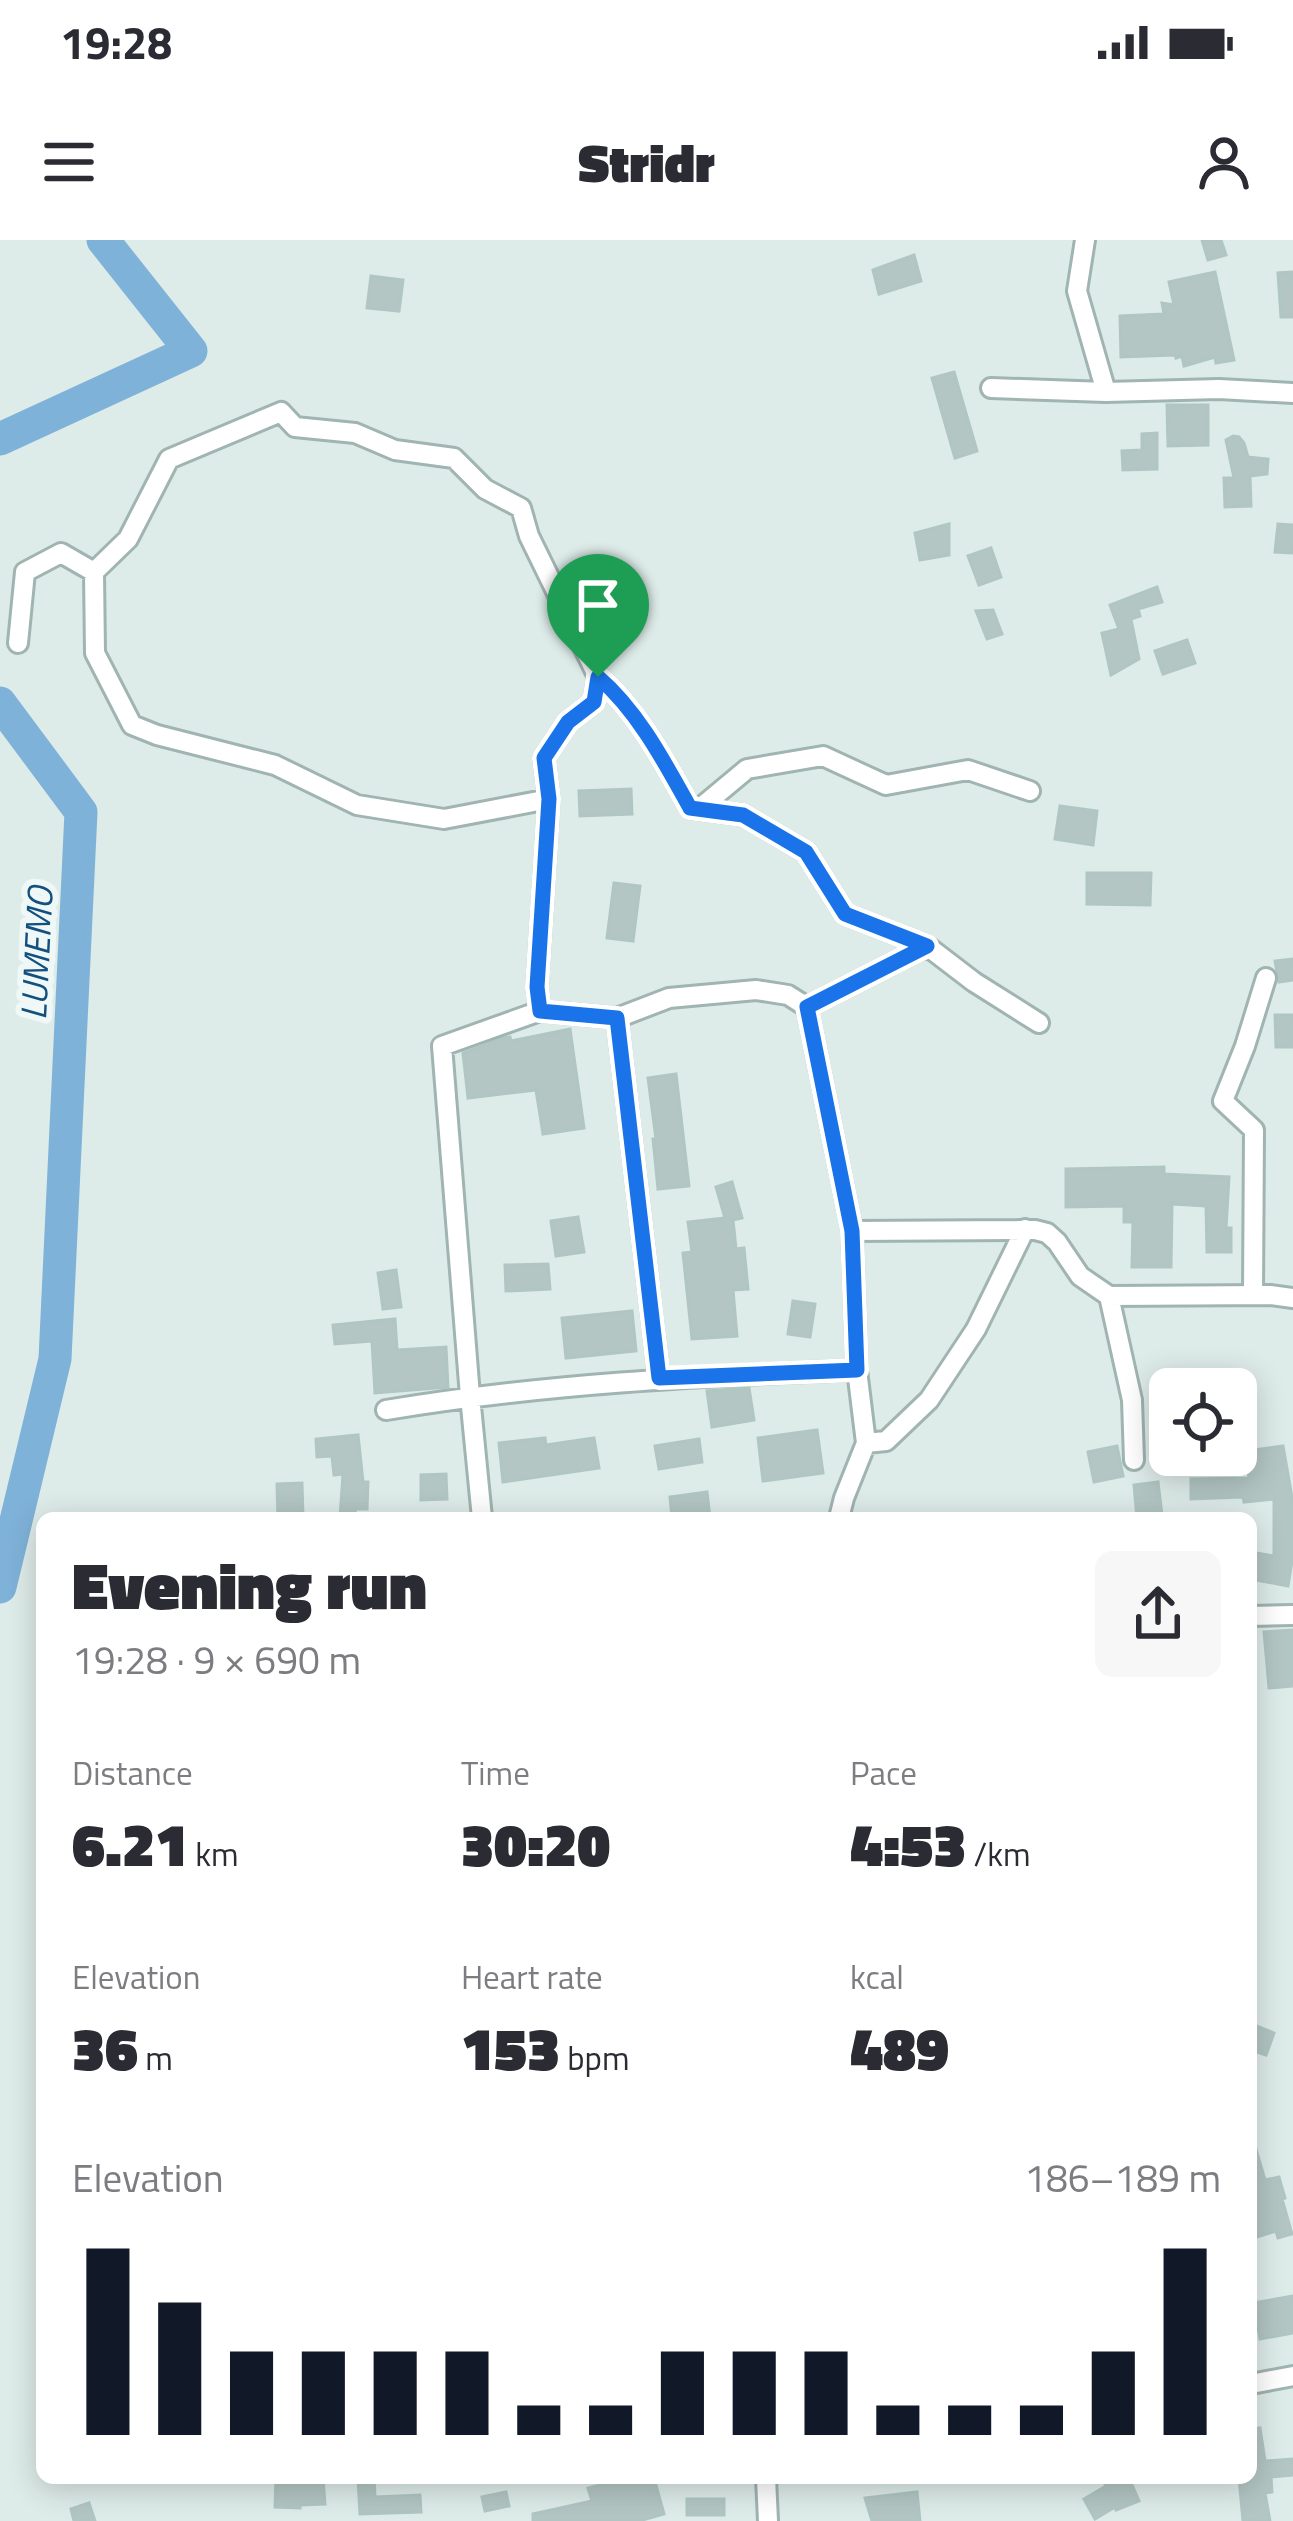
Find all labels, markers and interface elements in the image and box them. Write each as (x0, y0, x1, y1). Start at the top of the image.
text: 19:28 (60, 8, 172, 76)
text: Stridr (578, 121, 715, 203)
icon: menu (36, 129, 102, 195)
icon: person (1191, 129, 1257, 195)
pin (547, 554, 649, 677)
icon: arrive (565, 572, 631, 638)
water label: LUMEMO (5, 883, 67, 1021)
map controls (1149, 1368, 1257, 1476)
button: locate (1149, 1368, 1257, 1476)
text: Evening run (72, 1534, 427, 1635)
button: share (1095, 1551, 1221, 1677)
text: 19:28 · 9 × 690 m (72, 1630, 361, 1689)
text: Distance (72, 1748, 193, 1798)
text: Time (461, 1748, 530, 1798)
text: Pace (850, 1748, 917, 1798)
text: 6.21 (72, 1798, 188, 1889)
text: 30:20 (461, 1798, 610, 1889)
text: 4:53 (850, 1798, 966, 1889)
text: km (188, 1829, 239, 1879)
text: /km (966, 1829, 1031, 1879)
text: Elevation (72, 1952, 200, 2002)
text: Heart rate (461, 1952, 603, 2002)
text: kcal (850, 1952, 904, 2002)
text: 36 (72, 2002, 138, 2093)
text: 153 (461, 2002, 560, 2093)
text: 489 (850, 2002, 949, 2093)
text: m (138, 2033, 173, 2083)
text: bpm (560, 2033, 630, 2083)
text: Elevation (72, 2148, 224, 2207)
text: 186–189 m (1024, 2148, 1221, 2207)

